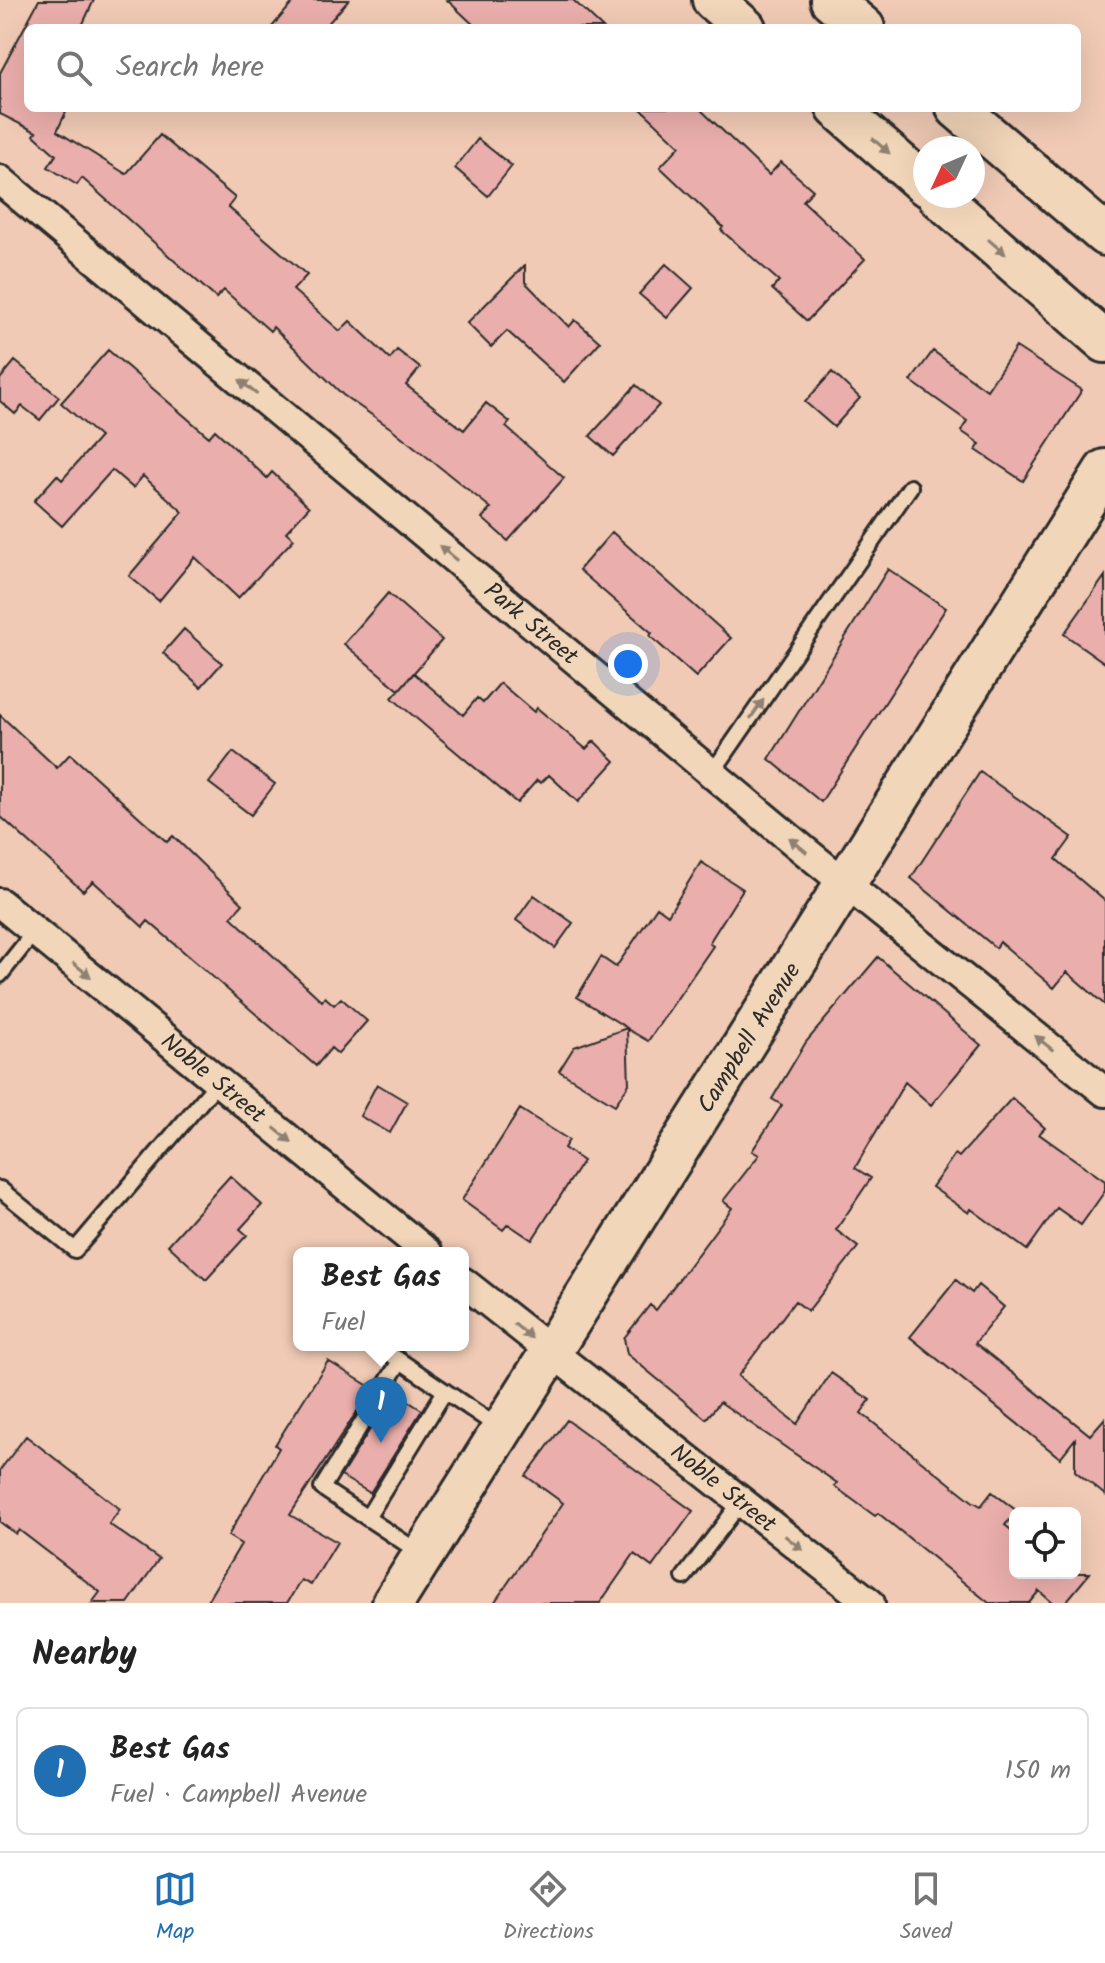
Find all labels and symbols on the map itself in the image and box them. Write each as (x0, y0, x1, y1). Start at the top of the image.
north arrow (913, 136, 985, 208)
one-way arrow (871, 137, 890, 155)
one-way arrow (986, 238, 1006, 255)
one-way arrow (238, 379, 258, 396)
one-way arrow (438, 545, 458, 562)
street label: Park Street (474, 573, 587, 676)
your location (608, 644, 648, 684)
one-way arrow (749, 698, 764, 719)
one-way arrow (789, 837, 809, 854)
street label: Campbell Avenue (687, 955, 812, 1121)
one-way arrow (72, 961, 92, 978)
street label: Noble Street (151, 1024, 275, 1135)
one-way arrow (1034, 1035, 1054, 1052)
one-way arrow (273, 1126, 293, 1143)
one-way arrow (513, 1322, 533, 1339)
pin: 1 (355, 1377, 407, 1443)
street label: Noble Street (661, 1434, 785, 1544)
one-way arrow (784, 1535, 804, 1551)

